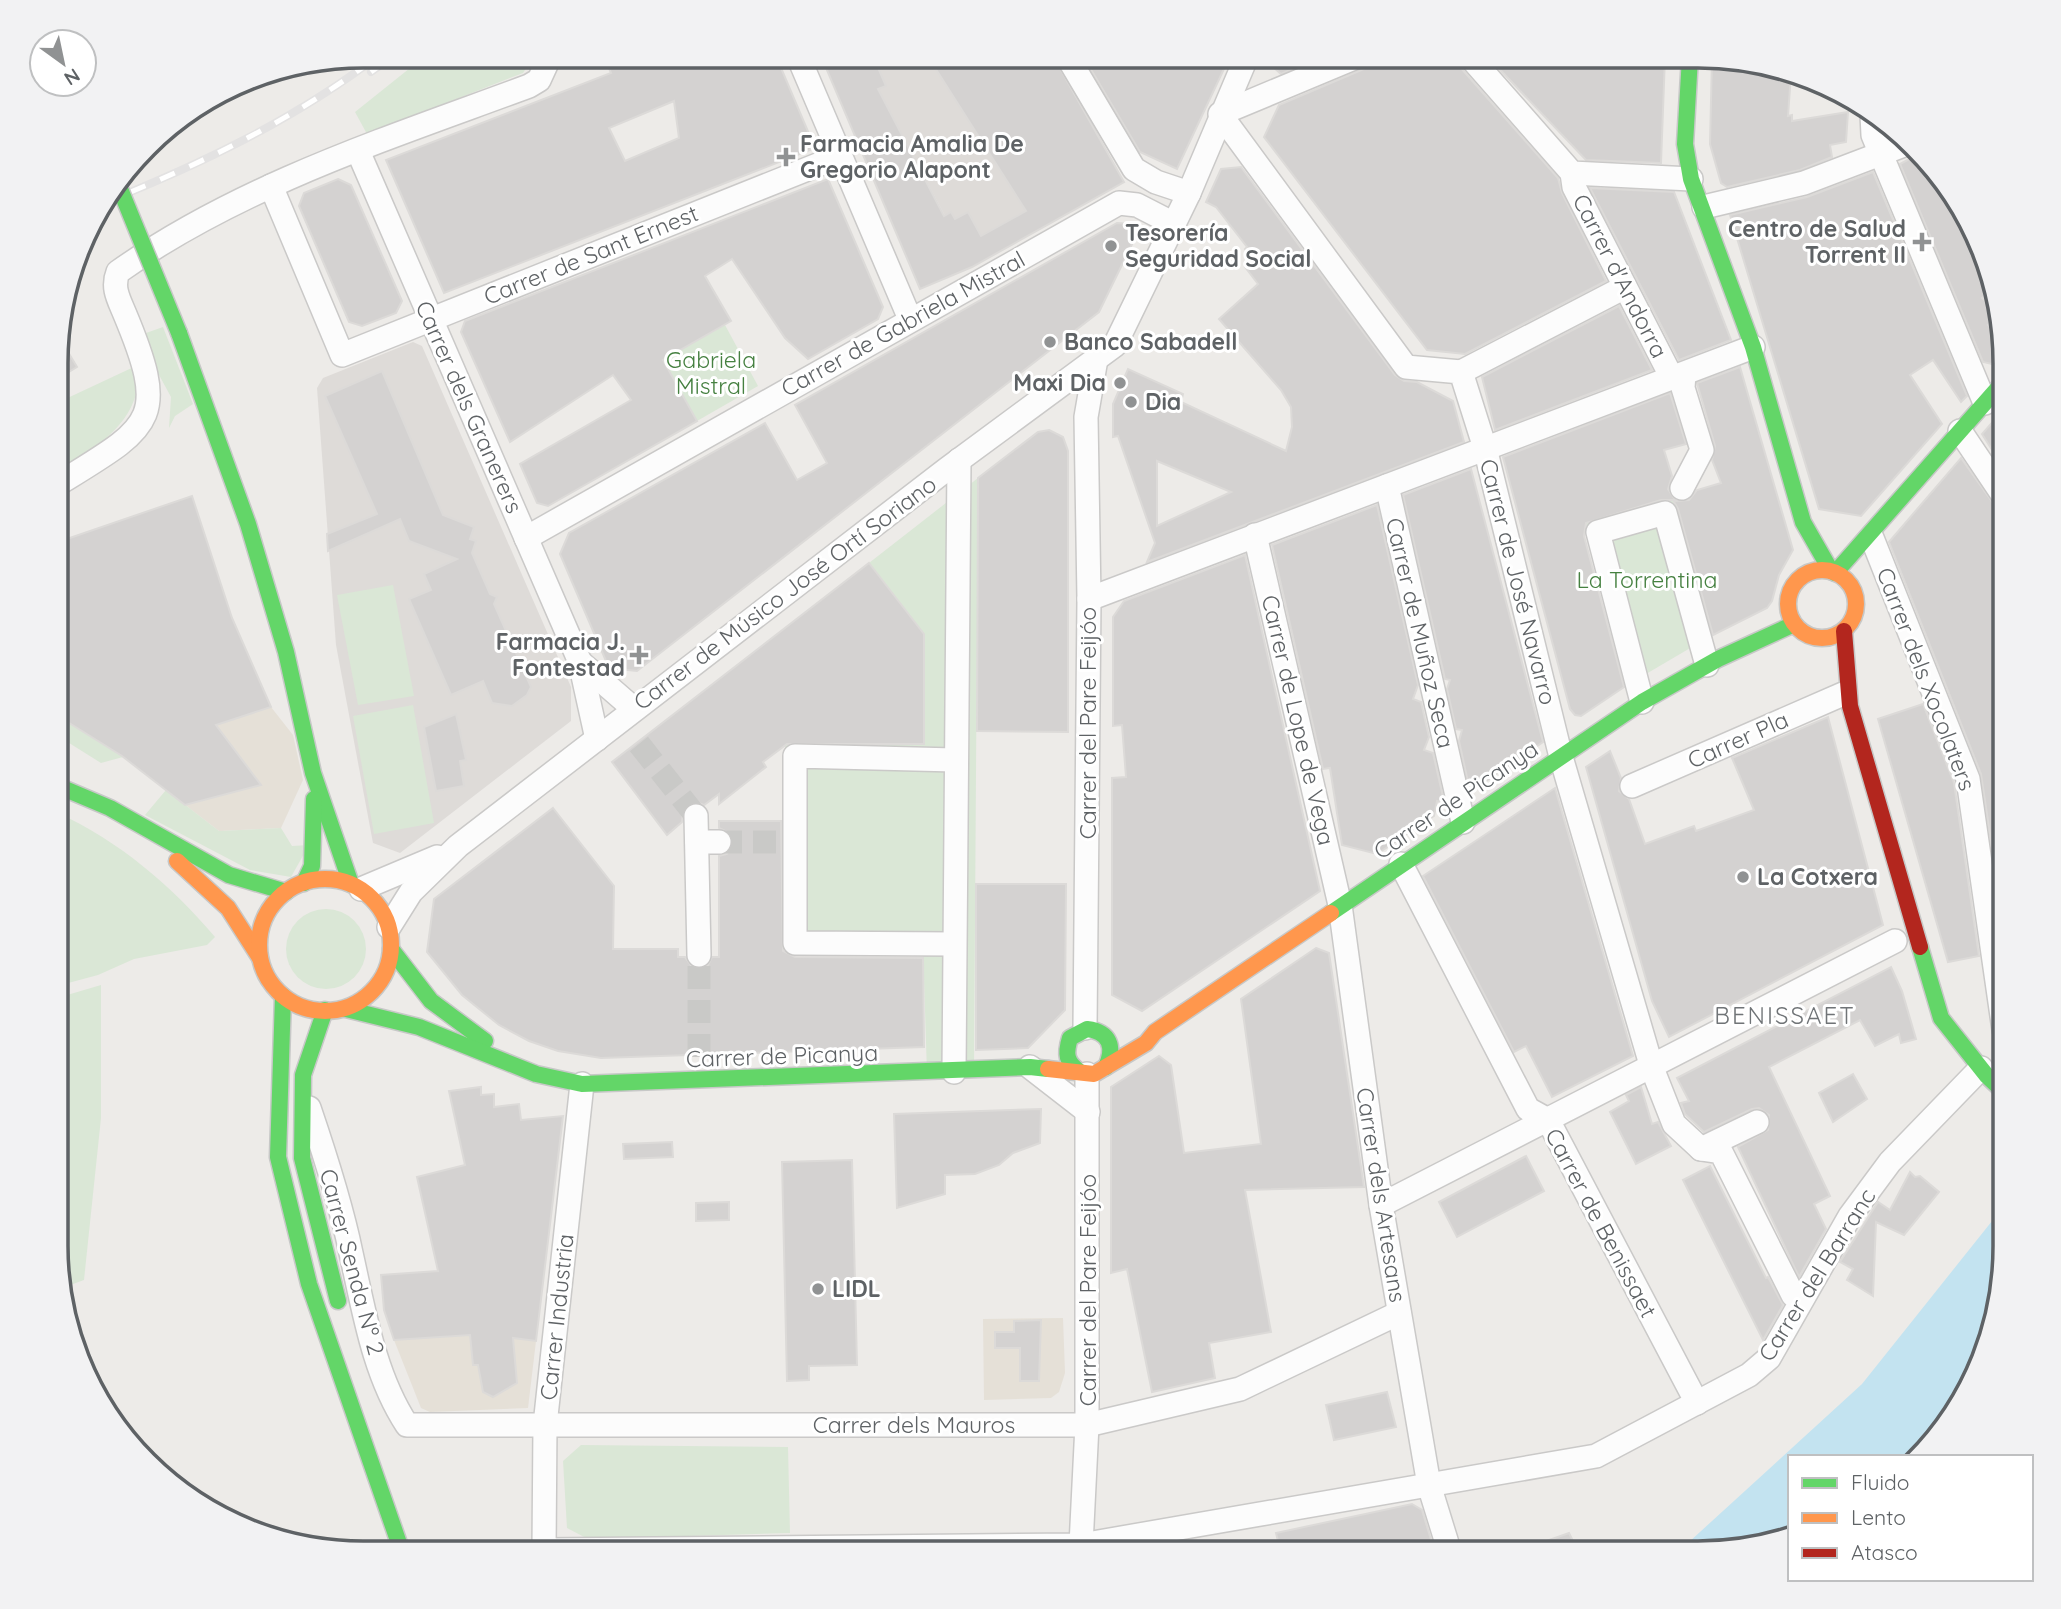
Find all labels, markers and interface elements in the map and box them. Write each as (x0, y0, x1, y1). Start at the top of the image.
north arrow (28, 28, 98, 98)
text: N (60, 63, 85, 91)
place label: Farmacia Amalia De Gregorio Alapont (800, 129, 1024, 184)
marker: Farmacia Amalia De Gregorio Alapont (778, 149, 794, 165)
street label: Carrer d'Andorra (1567, 189, 1674, 363)
street label: Carrer de Sant Ernest (479, 198, 702, 311)
place label: Centro de Salud Torrent II (1728, 214, 1906, 269)
place label: Tesorería Seguridad Social (1125, 218, 1311, 273)
marker: Centro de Salud Torrent II (1912, 232, 1932, 252)
marker: Tesorería Seguridad Social (1103, 238, 1119, 254)
street label: Carrer de Gabriela Mistral (776, 244, 1030, 403)
street label: Carrer dels Granerers (410, 296, 529, 517)
place label: Banco Sabadell (1064, 327, 1237, 356)
marker: Banco Sabadell (1042, 334, 1058, 350)
park label: Gabriela Mistral (666, 345, 756, 400)
place label: Maxi Dia (1013, 368, 1106, 397)
marker: Maxi Dia (1112, 375, 1128, 391)
place label: Dia (1145, 387, 1181, 416)
marker: Dia (1123, 394, 1139, 410)
street label: Carrer de José Navarro (1474, 456, 1563, 708)
street label: Carrer de Músico José Ortí Soriano (628, 469, 942, 716)
street label: Carrer de Muñoz Seca (1380, 515, 1461, 751)
street label: Carrer dels Xocolaters (1871, 563, 1982, 794)
park label: La Torrentina (1577, 565, 1717, 594)
street label: Carrer de Lope de Vega (1256, 592, 1341, 848)
street label: Carrer del Pare Feijóo (1073, 607, 1102, 839)
place label: Farmacia J. Fontestad (496, 627, 625, 682)
marker: Farmacia J. Fontestad (631, 647, 647, 663)
street label: Carrer Pla (1683, 704, 1793, 775)
street label: Carrer de Picanya (1368, 734, 1543, 865)
place label: La Cotxera (1757, 862, 1878, 891)
marker: La Cotxera (1735, 869, 1751, 885)
district label: BENISSAET (1714, 1000, 1856, 1030)
street label: Carrer de Picanya (685, 1038, 879, 1073)
street label: Carrer dels Artesans (1350, 1085, 1413, 1304)
street label: Carrer de Benissaet (1539, 1123, 1664, 1323)
street label: Carrer Senda Nº 2 (314, 1166, 391, 1358)
street label: Carrer del Pare Feijóo (1073, 1174, 1102, 1406)
street label: Carrer del Barranc (1752, 1183, 1881, 1367)
street label: Carrer Industria (533, 1232, 580, 1402)
place label: LIDL (832, 1274, 881, 1303)
marker: LIDL (810, 1281, 826, 1297)
street label: Carrer dels Mauros (813, 1410, 1015, 1439)
legend (1788, 1455, 2033, 1581)
text: Fluido (1851, 1469, 1909, 1495)
text: Lento (1851, 1504, 1906, 1530)
text: Atasco (1851, 1539, 1918, 1565)

